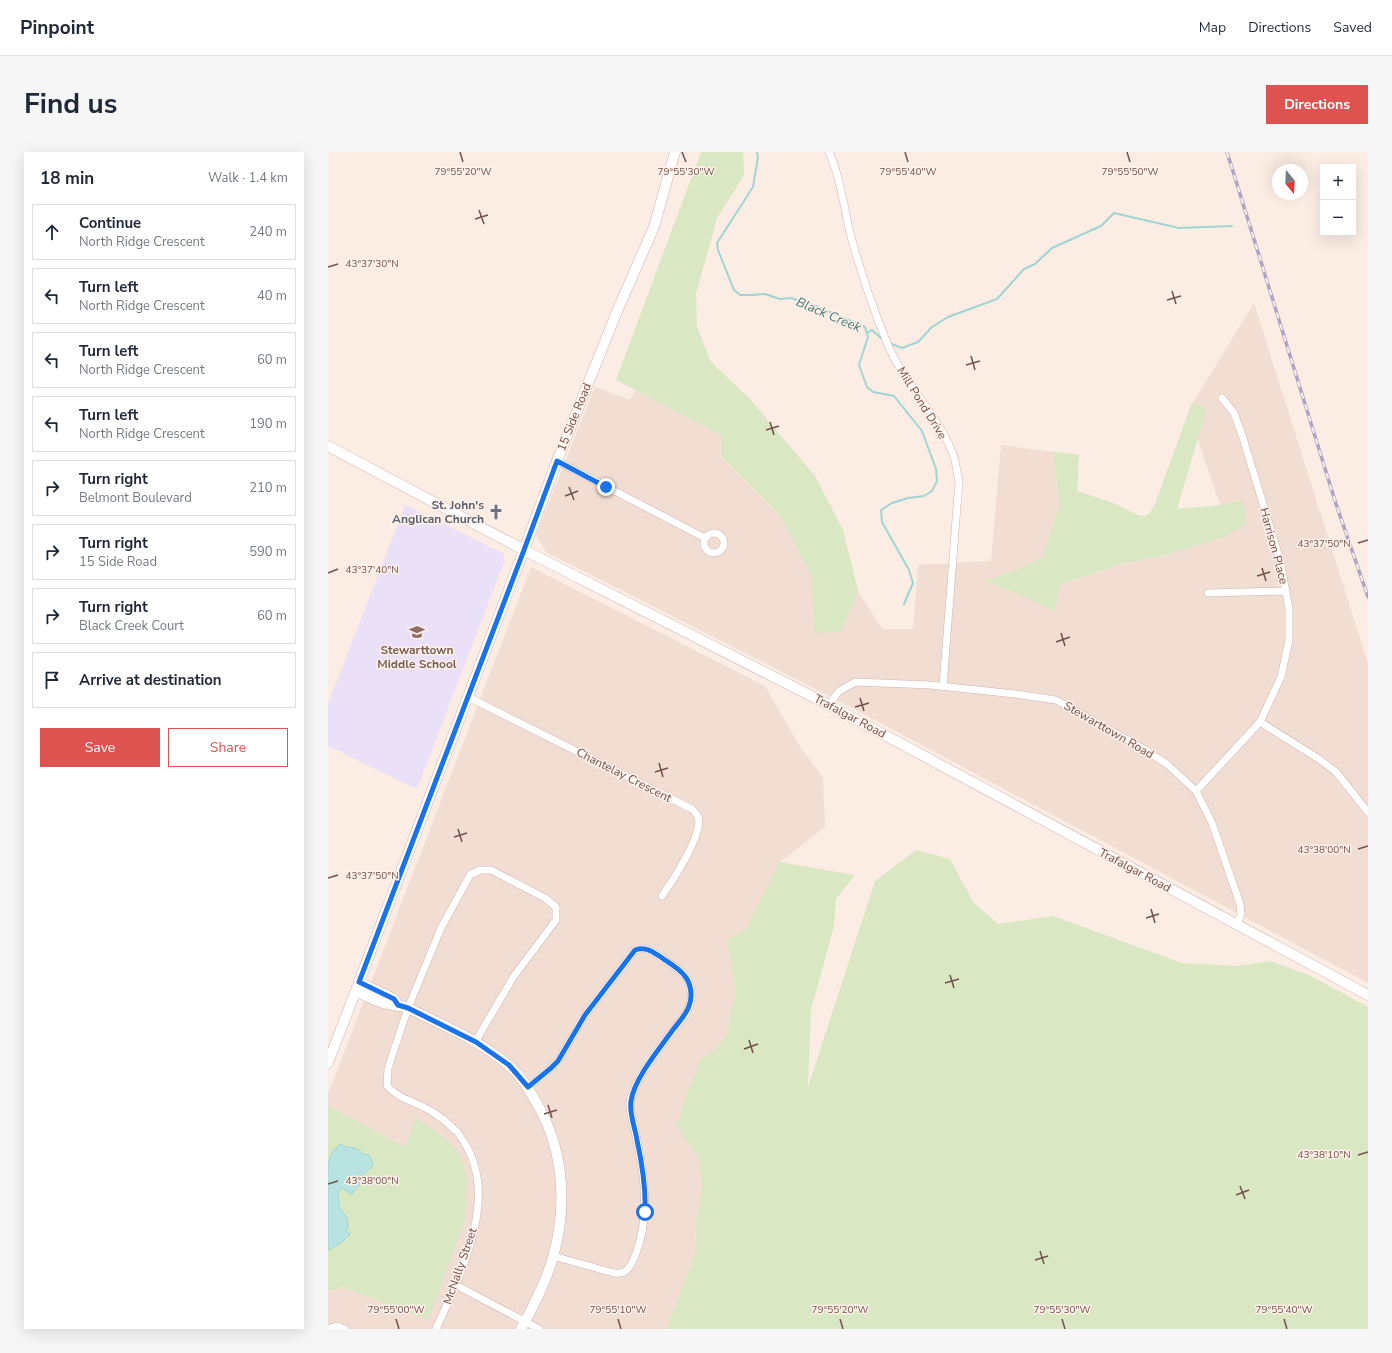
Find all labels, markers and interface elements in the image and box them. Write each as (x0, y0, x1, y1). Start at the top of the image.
text: Pinpoint (20, 15, 94, 41)
text: Map (1199, 18, 1226, 37)
text: Directions (1248, 18, 1311, 37)
text: Saved (1333, 18, 1372, 37)
text: Find us (24, 85, 118, 123)
button: Directions (1266, 85, 1368, 124)
north arrow (1272, 164, 1308, 200)
map controls (1320, 164, 1356, 236)
button: + (1320, 164, 1356, 200)
text: 79°55'20"W (435, 165, 491, 179)
text: 79°55'30"W (658, 165, 714, 179)
text: 79°55'40"W (880, 165, 936, 179)
text: 79°55'50"W (1102, 165, 1158, 179)
text: 18 min (40, 167, 94, 190)
text: Walk · 1.4 km (208, 169, 288, 187)
button: − (1320, 200, 1356, 236)
text: Continue (79, 213, 141, 233)
icon: ahead (41, 221, 63, 243)
text: 240 m (249, 223, 287, 241)
text: North Ridge Crescent (79, 233, 205, 251)
text: 43°37'30"N (345, 257, 399, 271)
text: Turn left (79, 277, 138, 297)
icon: left (41, 285, 63, 307)
text: 40 m (257, 287, 287, 305)
water label: Black Creek (793, 293, 864, 337)
text: North Ridge Crescent (79, 297, 205, 315)
text: Turn left (79, 341, 138, 361)
icon: left (41, 349, 63, 371)
text: 60 m (257, 351, 287, 369)
text: North Ridge Crescent (79, 361, 205, 379)
street label: Mill Pond Drive (893, 364, 951, 442)
street label: 15 Side Road (553, 381, 595, 453)
text: Turn left (79, 405, 138, 425)
icon: left (41, 413, 63, 435)
text: 190 m (249, 415, 287, 433)
text: North Ridge Crescent (79, 425, 205, 443)
text: Turn right (79, 469, 148, 489)
icon: right (41, 477, 63, 499)
route end (597, 478, 615, 496)
text: 210 m (249, 479, 287, 497)
text: Belmont Boulevard (79, 489, 192, 507)
place label: St. John's Anglican Church (392, 497, 484, 527)
church icon: St. John's Anglican Church (487, 503, 505, 521)
street label: Harrison Place (1256, 506, 1292, 586)
text: Turn right (79, 533, 148, 553)
text: 43°37'50"N (1297, 537, 1351, 551)
icon: right (41, 541, 63, 563)
text: 590 m (249, 543, 287, 561)
text: 15 Side Road (79, 553, 157, 571)
text: 43°37'40"N (345, 563, 399, 577)
text: Turn right (79, 597, 148, 617)
icon: right (41, 605, 63, 627)
text: 60 m (257, 607, 287, 625)
text: Black Creek Court (79, 617, 184, 635)
school or university icon: Stewarttown Middle School (408, 623, 426, 641)
place label: Stewarttown Middle School (377, 642, 457, 672)
icon: arrive (41, 669, 63, 691)
text: Arrive at destination (79, 670, 222, 690)
street label: Trafalgar Road (811, 690, 889, 742)
street label: Stewarttown Road (1061, 698, 1157, 762)
button: Save (40, 728, 160, 767)
button: Share (168, 728, 288, 767)
street label: Chantelay Crescent (574, 744, 675, 806)
text: 43°38'00"N (1297, 843, 1351, 857)
street label: Trafalgar Road (1096, 844, 1174, 896)
text: 43°37'50"N (345, 869, 399, 883)
text: 43°38'10"N (1297, 1148, 1351, 1162)
text: 43°38'00"N (345, 1174, 399, 1188)
route start (636, 1203, 654, 1221)
street label: McNally Street (439, 1225, 481, 1306)
text: 79°55'00"W (368, 1303, 424, 1317)
text: 79°55'10"W (590, 1303, 646, 1317)
text: 79°55'20"W (812, 1303, 868, 1317)
text: 79°55'30"W (1034, 1303, 1090, 1317)
text: 79°55'40"W (1256, 1303, 1312, 1317)

